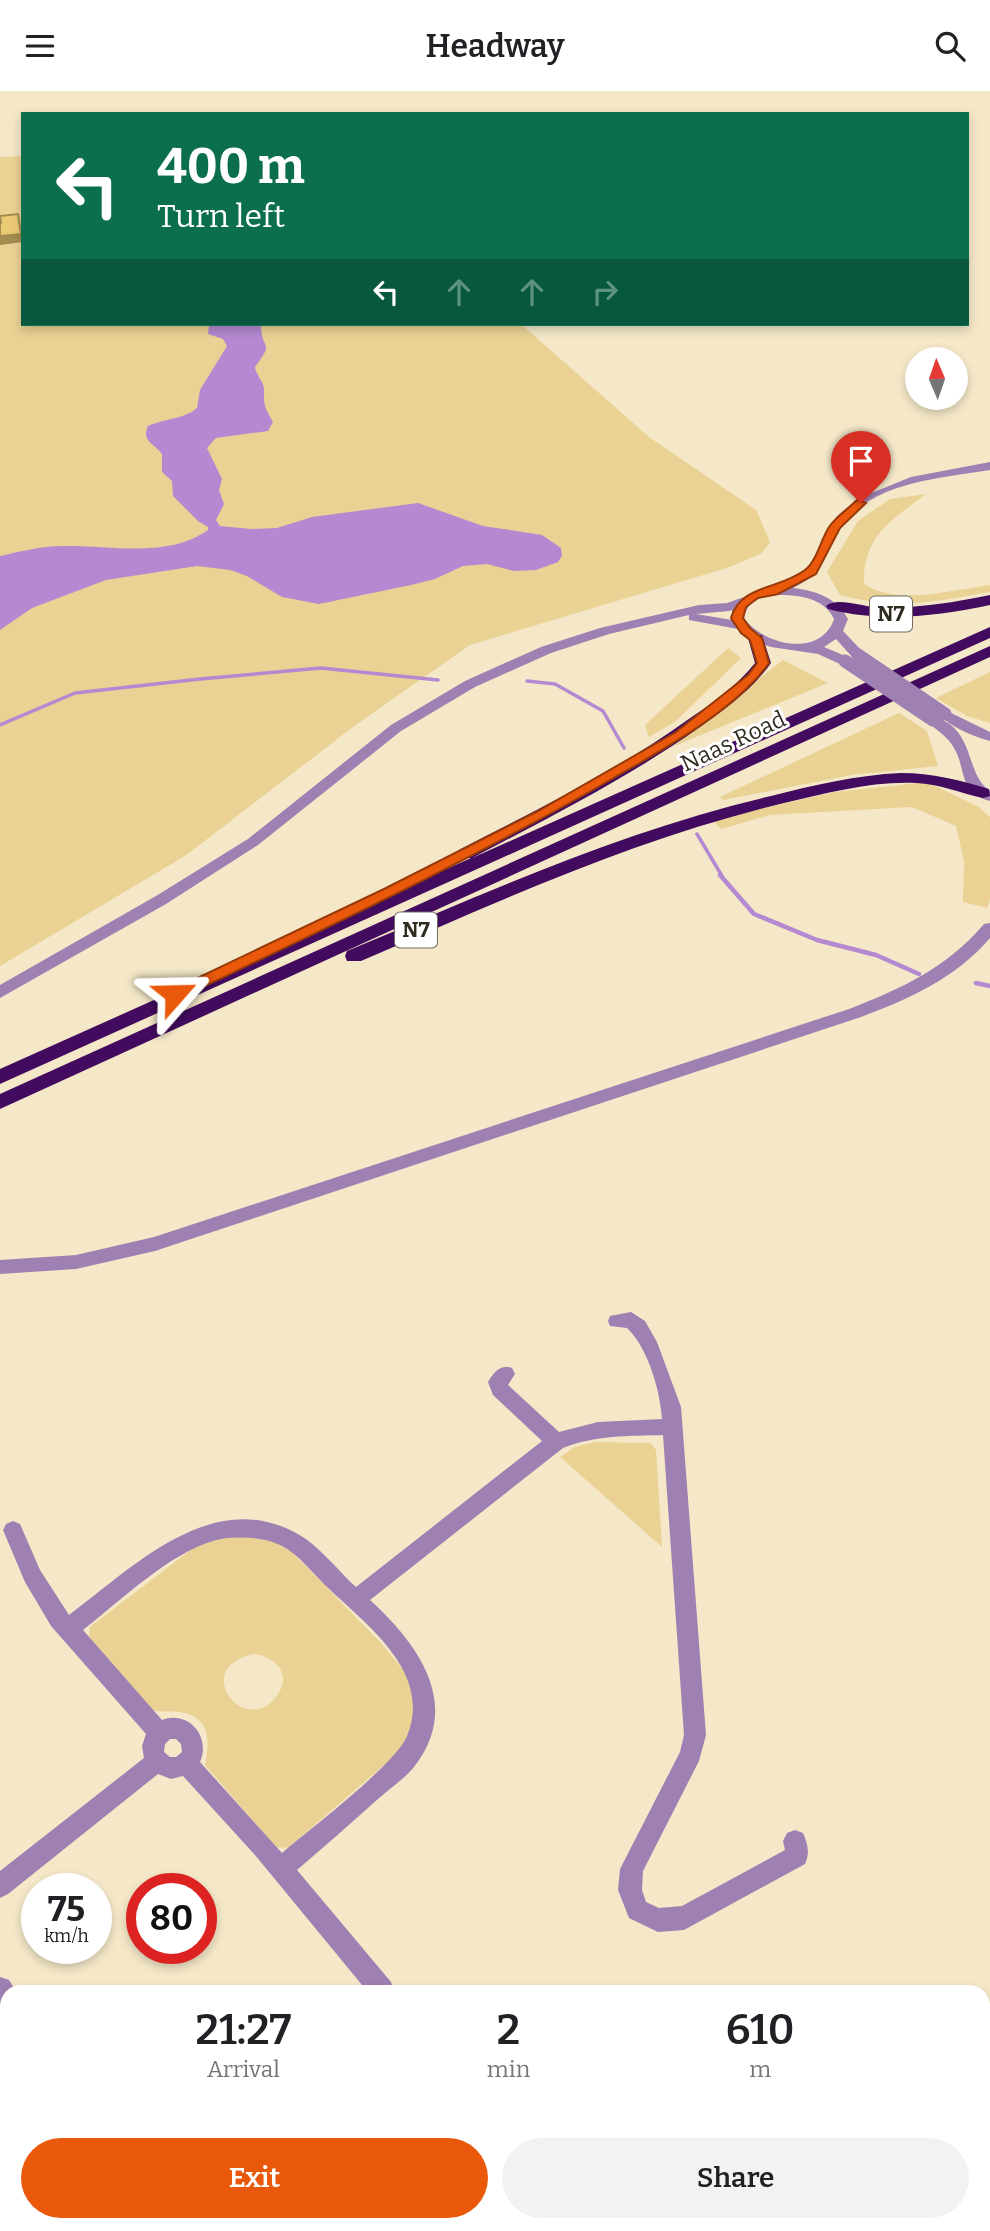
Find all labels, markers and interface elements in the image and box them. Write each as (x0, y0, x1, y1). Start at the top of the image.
icon: menu (21, 27, 59, 65)
text: Headway (426, 27, 564, 65)
icon: search (931, 27, 969, 65)
text: 400 m (157, 137, 305, 196)
icon: left (42, 140, 133, 231)
text: Turn left (157, 197, 285, 235)
icon: left (367, 273, 405, 311)
icon: ahead (440, 273, 478, 311)
icon: ahead (513, 273, 551, 311)
icon: right (586, 273, 624, 311)
north arrow (905, 347, 968, 409)
map controls (905, 347, 968, 410)
pin (831, 431, 891, 503)
icon: arrive (842, 442, 880, 480)
road number: N7 (870, 596, 912, 631)
street label: Naas Road (676, 704, 790, 777)
road number: N7 (395, 913, 437, 947)
position arrow (138, 957, 212, 1031)
speed limit sign: 80 (126, 1873, 217, 1964)
text: 75 (48, 1888, 85, 1930)
text: km/h (44, 1925, 89, 1947)
text: 21:27 (196, 2005, 291, 2055)
text: 2 (497, 2005, 520, 2055)
text: 610 (726, 2005, 794, 2055)
text: Arrival (207, 2055, 280, 2083)
text: min (487, 2055, 530, 2083)
text: m (749, 2055, 771, 2083)
button: Exit (21, 2138, 488, 2218)
button: Share (502, 2138, 969, 2218)

